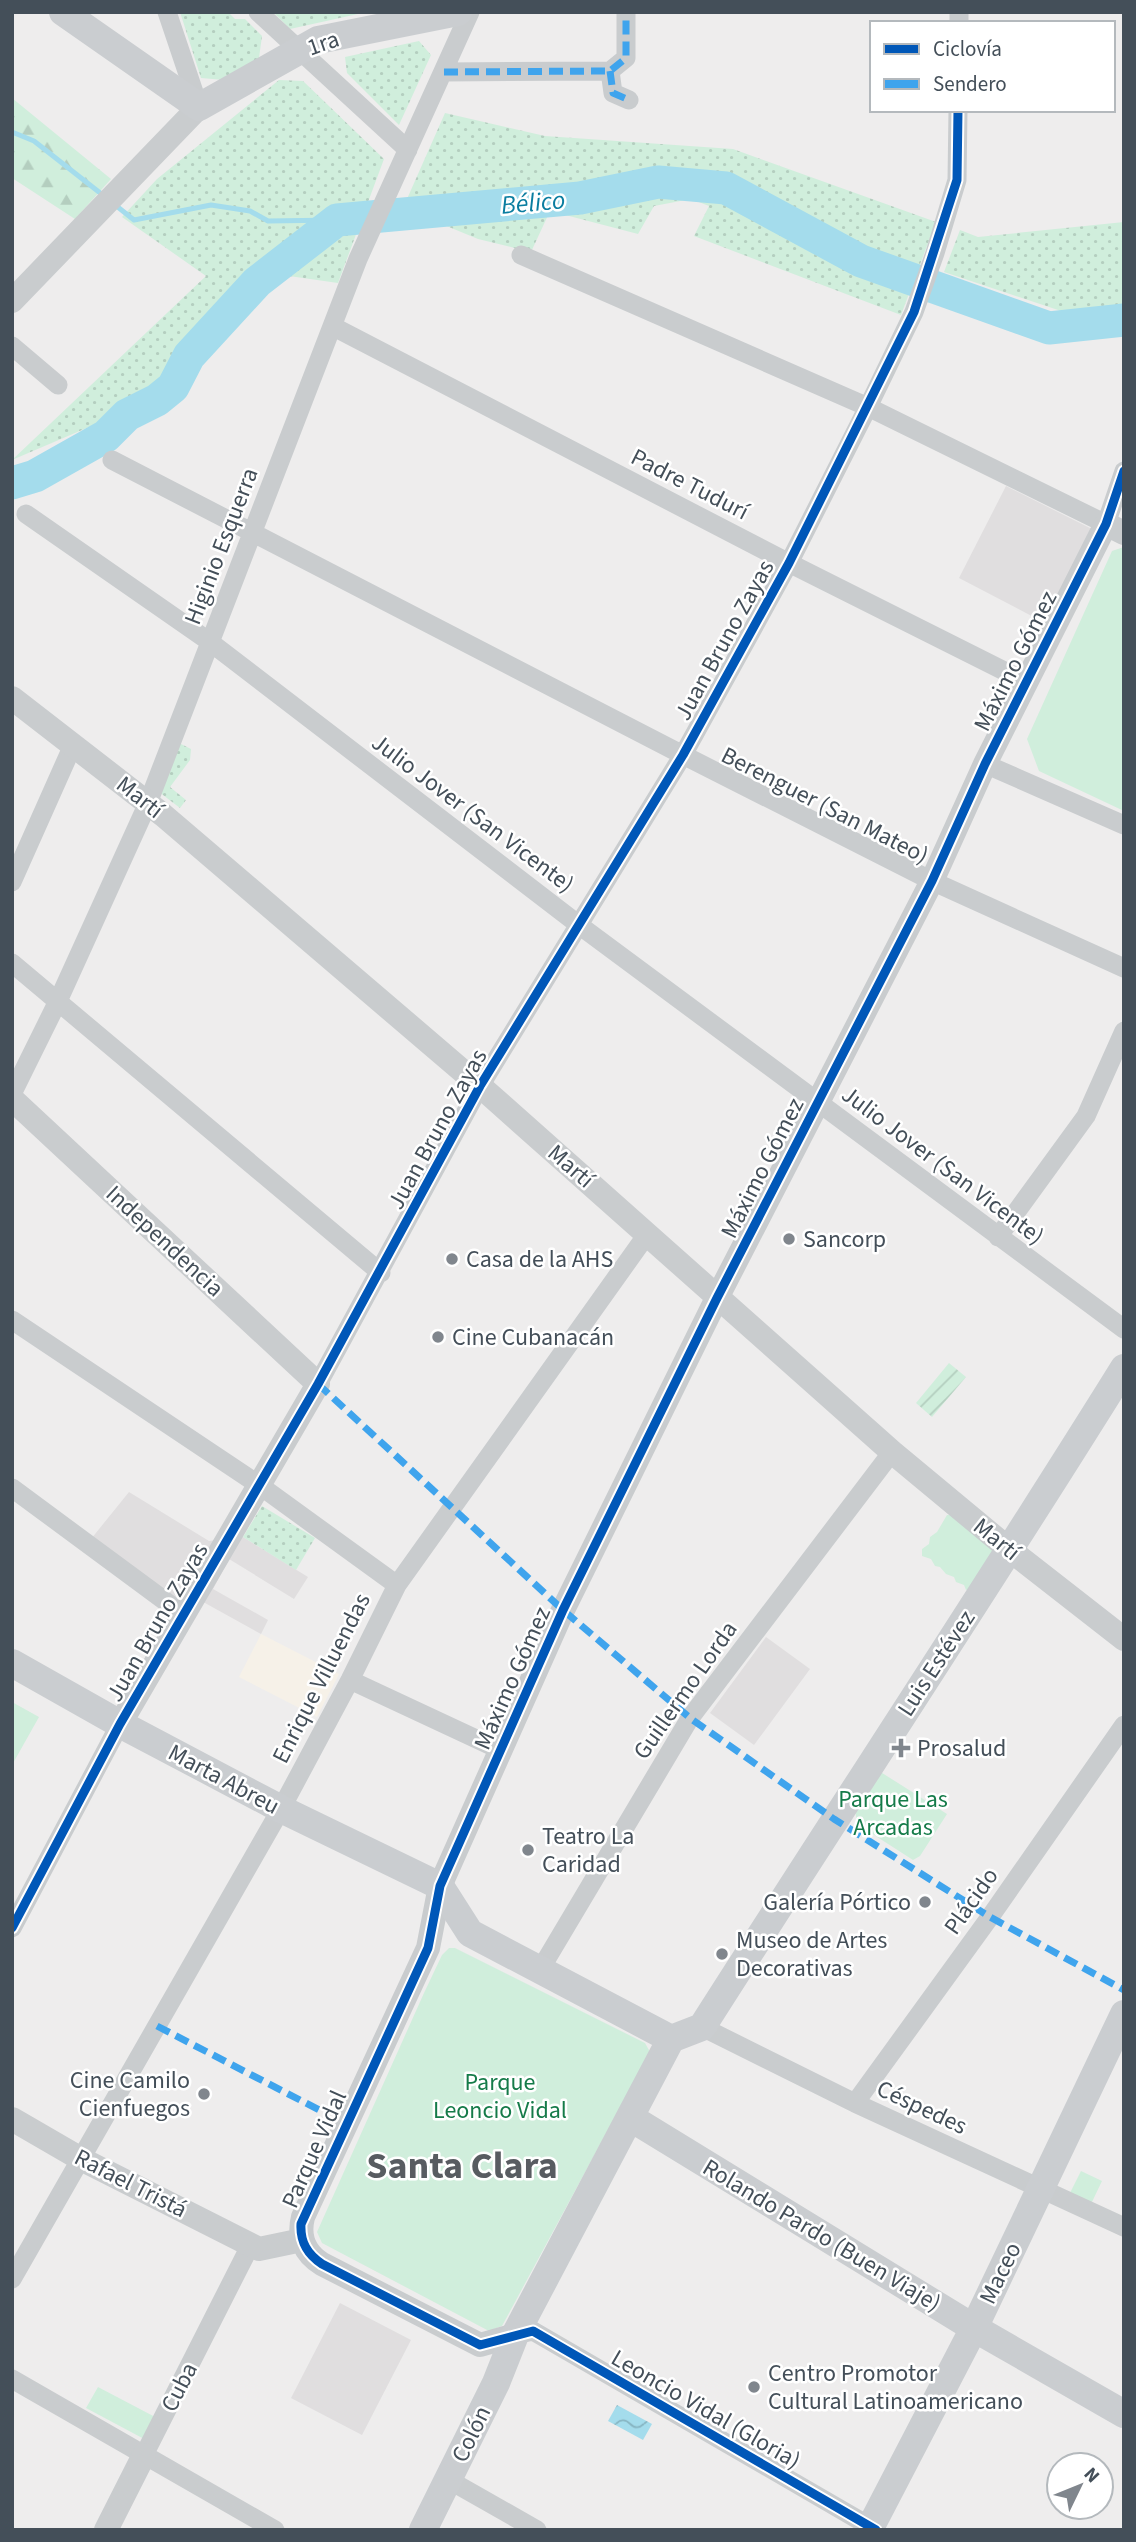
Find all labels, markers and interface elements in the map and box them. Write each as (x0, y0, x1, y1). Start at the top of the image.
legend (870, 21, 1115, 112)
street label: 1ra (302, 22, 344, 65)
text: Ciclovía (933, 34, 1002, 64)
text: Sendero (933, 69, 1007, 99)
water label: Bélico (499, 181, 567, 224)
street label: Padre Tudurí (625, 440, 756, 530)
street label: Higinio Esquerra (175, 463, 267, 630)
street label: Juan Bruno Zayas (666, 554, 783, 727)
street label: Máximo Gómez (965, 585, 1066, 738)
street label: Julio Jover (San Vicente) (364, 725, 581, 901)
street label: Berenguer (San Mateo) (715, 738, 935, 873)
street label: Martí (108, 768, 172, 828)
street label: Juan Bruno Zayas (379, 1043, 496, 1216)
street label: Julio Jover (San Vicente) (834, 1077, 1051, 1253)
street label: Máximo Gómez (712, 1092, 813, 1245)
street label: Martí (540, 1136, 603, 1197)
street label: Independencia (98, 1177, 232, 1305)
place label: Sancorp (803, 1222, 886, 1257)
marker: Sancorp (781, 1231, 797, 1247)
place label: Casa de la AHS (466, 1242, 613, 1277)
marker: Casa de la AHS (444, 1251, 460, 1267)
place label: Cine Cubanacán (452, 1320, 614, 1355)
marker: Cine Cubanacán (430, 1329, 446, 1345)
street label: Martí (966, 1509, 1029, 1570)
street label: Juan Bruno Zayas (98, 1536, 217, 1708)
street label: Enrique Villuendas (263, 1587, 380, 1770)
street label: Máximo Gómez (465, 1601, 560, 1756)
street label: Luis Estévez (889, 1603, 984, 1723)
street label: Guillermo Lorda (625, 1614, 746, 1767)
place label: Prosalud (917, 1731, 1006, 1766)
street label: Marta Abreu (162, 1735, 286, 1823)
marker: Prosalud (891, 1738, 911, 1758)
park label: Parque Las Arcadas (838, 1782, 948, 1845)
place label: Teatro La Caridad (542, 1819, 634, 1882)
marker: Teatro La Caridad (520, 1842, 536, 1858)
street label: Plácido (936, 1861, 1007, 1942)
place label: Galería Pórtico (763, 1885, 911, 1920)
marker: Galería Pórtico (917, 1894, 933, 1910)
place label: Museo de Artes Decorativas (736, 1923, 887, 1986)
marker: Museo de Artes Decorativas (714, 1946, 730, 1962)
place label: Cine Camilo Cienfuegos (70, 2063, 190, 2126)
park label: Parque Leoncio Vidal (433, 2065, 567, 2128)
street label: Céspedes (871, 2071, 973, 2144)
street label: Parque Vidal (273, 2085, 356, 2214)
marker: Cine Camilo Cienfuegos (196, 2086, 212, 2102)
district label: Santa Clara (366, 2139, 558, 2193)
street label: Rafael Tristá (68, 2140, 193, 2227)
street label: Rolando Pardo (Buen Viaje) (696, 2150, 948, 2321)
street label: Maceo (970, 2236, 1030, 2310)
street label: Leoncio Vidal (Gloria) (605, 2341, 807, 2478)
street label: Cuba (152, 2356, 207, 2418)
place label: Centro Promotor Cultural Latinoamericano (768, 2356, 1023, 2419)
marker: Centro Promotor Cultural Latinoamericano (746, 2379, 762, 2395)
street label: Colón (443, 2400, 500, 2468)
north arrow (1045, 2451, 1115, 2521)
text: N (1077, 2462, 1106, 2489)

